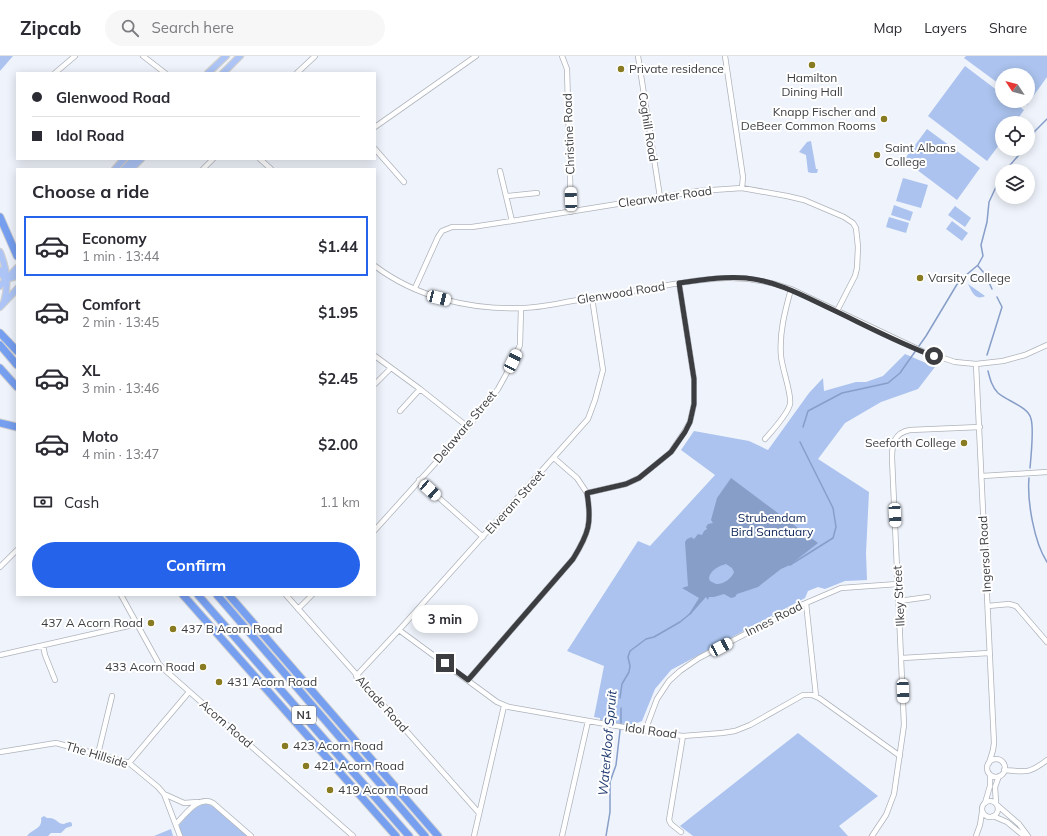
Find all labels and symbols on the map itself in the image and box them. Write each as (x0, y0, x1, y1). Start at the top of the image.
marker: Hamilton Dining Hall (807, 60, 817, 70)
place label: Private residence (629, 61, 724, 76)
marker: Private residence (616, 64, 626, 74)
north arrow (995, 68, 1035, 108)
place label: Hamilton Dining Hall (781, 70, 843, 99)
street label: Coghill Road (636, 91, 661, 163)
street label: Christine Road (560, 93, 577, 175)
place label: Knapp Fischer and DeBeer Common Rooms (741, 104, 876, 133)
marker: Knapp Fischer and DeBeer Common Rooms (879, 114, 889, 124)
place label: Saint Albans College (885, 140, 956, 169)
marker: Saint Albans College (872, 150, 882, 160)
street label: Clearwater Road (617, 182, 713, 211)
car (565, 187, 577, 211)
place label: Varsity College (928, 270, 1010, 285)
marker: Varsity College (915, 273, 925, 283)
street label: Glenwood Road (576, 278, 666, 307)
car (426, 289, 452, 307)
route start (925, 347, 943, 365)
car (502, 348, 524, 374)
street label: Delaware Street (430, 387, 499, 466)
place label: Seeforth College (865, 435, 956, 450)
marker: Seeforth College (959, 438, 969, 448)
street label: Elveram Street (482, 467, 547, 537)
car (417, 478, 443, 502)
car (888, 503, 902, 527)
park label: Strubendam Bird Sanctuary (731, 510, 814, 539)
street label: Ingersol Road (975, 515, 994, 593)
street label: Ilkey Street (889, 565, 908, 627)
street label: Innes Road (743, 598, 805, 639)
callout: 3 min (412, 605, 478, 633)
place label: 437 A Acorn Road (41, 615, 143, 630)
marker: 437 A Acorn Road (146, 618, 156, 628)
place label: 437 B Acorn Road (181, 621, 282, 636)
marker: 437 B Acorn Road (168, 624, 178, 634)
car (708, 636, 734, 658)
route end (436, 654, 454, 672)
place label: 433 Acorn Road (105, 659, 195, 674)
marker: 433 Acorn Road (198, 662, 208, 672)
street label: Alcade Road (353, 672, 412, 735)
place label: 431 Acorn Road (227, 674, 317, 689)
marker: 431 Acorn Road (214, 677, 224, 687)
car (897, 679, 909, 703)
water label: Waterkloof Spruit (594, 689, 620, 796)
street label: Acorn Road (197, 697, 256, 751)
road number: N1 (292, 706, 316, 724)
street label: Idol Road (624, 719, 678, 742)
street label: The Hillside (64, 738, 130, 771)
place label: 423 Acorn Road (293, 738, 383, 753)
marker: 423 Acorn Road (280, 741, 290, 751)
place label: 421 Acorn Road (314, 758, 404, 773)
marker: 421 Acorn Road (301, 761, 311, 771)
place label: 419 Acorn Road (338, 782, 428, 797)
marker: 419 Acorn Road (325, 785, 335, 795)

